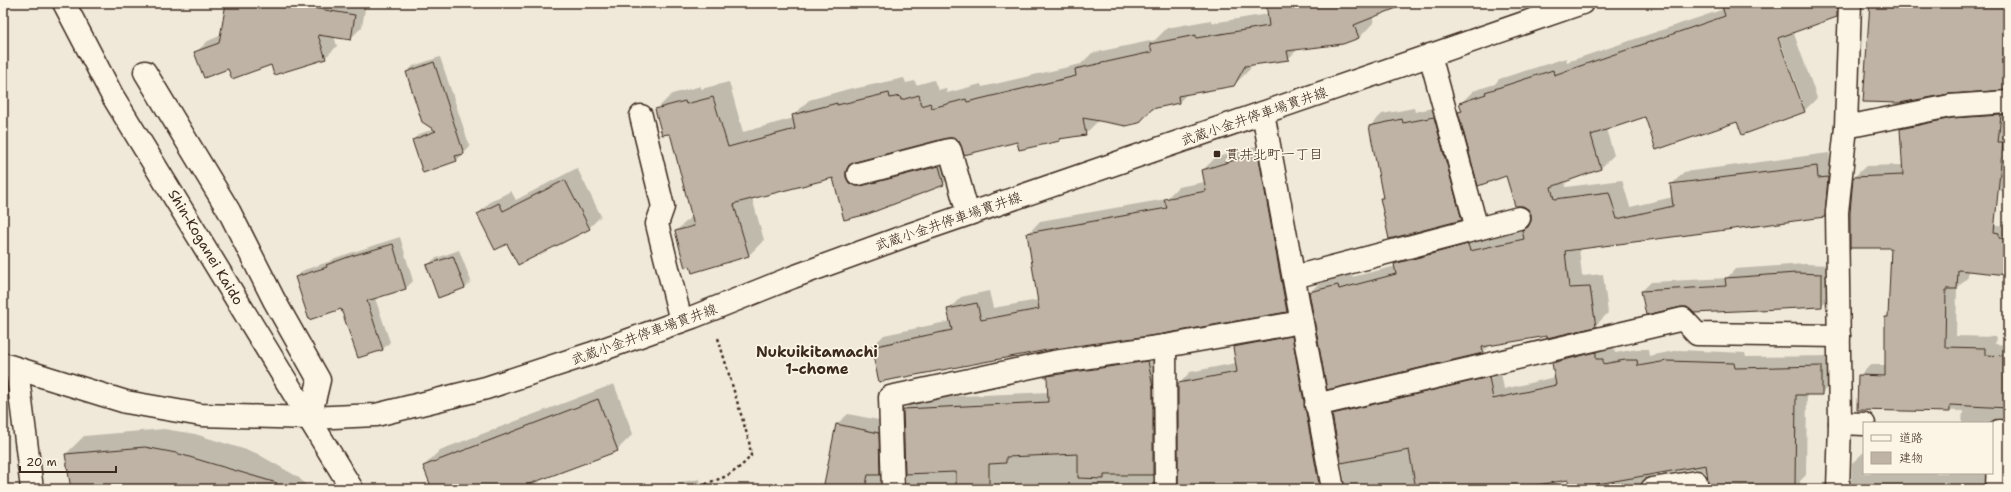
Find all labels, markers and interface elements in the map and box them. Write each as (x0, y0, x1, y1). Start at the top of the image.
street label: 武蔵小金井停車場貫井線 (1178, 82, 1330, 150)
place label: 貫井北町一丁目 (1225, 145, 1323, 163)
marker: 貫井北町一丁目 (1212, 149, 1222, 159)
street label: Shin-Koganei Kaido (164, 186, 248, 308)
street label: 武蔵小金井停車場貫井線 (872, 187, 1024, 255)
street label: 武蔵小金井停車場貫井線 (569, 299, 719, 369)
district label: Nukuikitamachi 1-chome (756, 342, 878, 379)
legend (1863, 422, 1993, 474)
text: 道路 (1899, 430, 1923, 446)
scale bar (20, 448, 116, 474)
text: 建物 (1899, 450, 1923, 466)
text: 20 m (26, 454, 57, 470)

